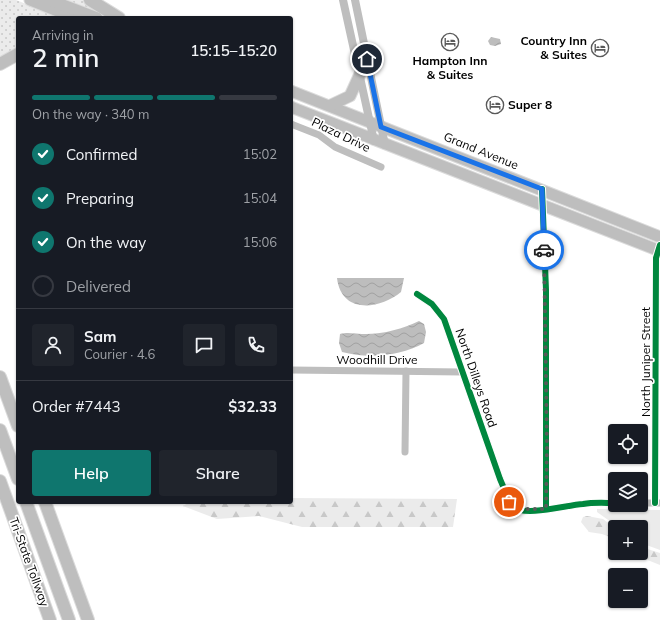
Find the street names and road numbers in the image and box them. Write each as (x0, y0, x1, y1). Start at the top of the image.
street label: Plaza Drive (309, 114, 373, 155)
street label: Grand Avenue (442, 129, 521, 172)
street label: North Juniper Street (638, 307, 653, 417)
street label: North Dilleys Road (453, 326, 500, 429)
street label: Woodhill Drive (336, 352, 418, 367)
street label: Tri-State Tollway (6, 515, 53, 609)

